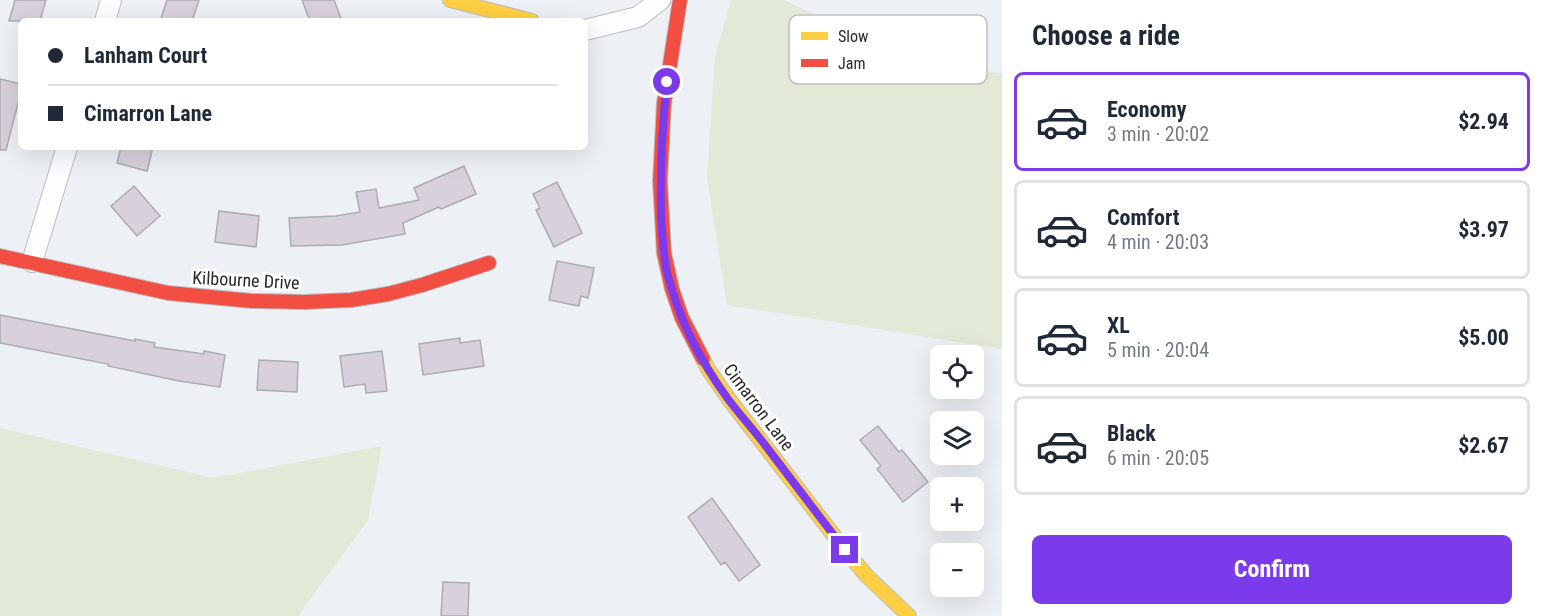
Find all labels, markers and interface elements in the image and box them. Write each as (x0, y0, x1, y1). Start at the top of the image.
legend (789, 15, 987, 84)
text: Choose a ride (1032, 20, 1180, 52)
text: Slow (838, 27, 868, 46)
text: Lanham Court (84, 43, 207, 68)
text: Jam (838, 54, 865, 73)
route start (653, 68, 680, 95)
icon: car (1035, 95, 1089, 149)
text: Economy (1107, 97, 1187, 122)
text: Cimarron Lane (84, 101, 212, 126)
text: $2.94 (1458, 109, 1509, 134)
text: 3 min · 20:02 (1107, 122, 1209, 146)
icon: car (1035, 203, 1089, 257)
text: Comfort (1107, 205, 1180, 230)
text: $3.97 (1458, 217, 1509, 242)
text: 4 min · 20:03 (1107, 230, 1209, 254)
street label: Kilbourne Drive (192, 267, 300, 293)
icon: car (1035, 311, 1089, 365)
text: XL (1107, 313, 1130, 338)
text: $5.00 (1458, 325, 1509, 350)
text: 5 min · 20:04 (1107, 338, 1209, 362)
map controls (930, 345, 984, 597)
button: locate (930, 345, 984, 399)
street label: Cimarron Lane (719, 359, 799, 455)
button: layers (930, 411, 984, 465)
icon: car (1035, 419, 1089, 473)
text: Black (1107, 421, 1156, 446)
text: $2.67 (1458, 433, 1509, 458)
text: 6 min · 20:05 (1107, 446, 1209, 470)
button: + (930, 477, 984, 531)
button: Confirm (1032, 535, 1512, 604)
route end (831, 536, 858, 563)
button: − (930, 543, 984, 597)

